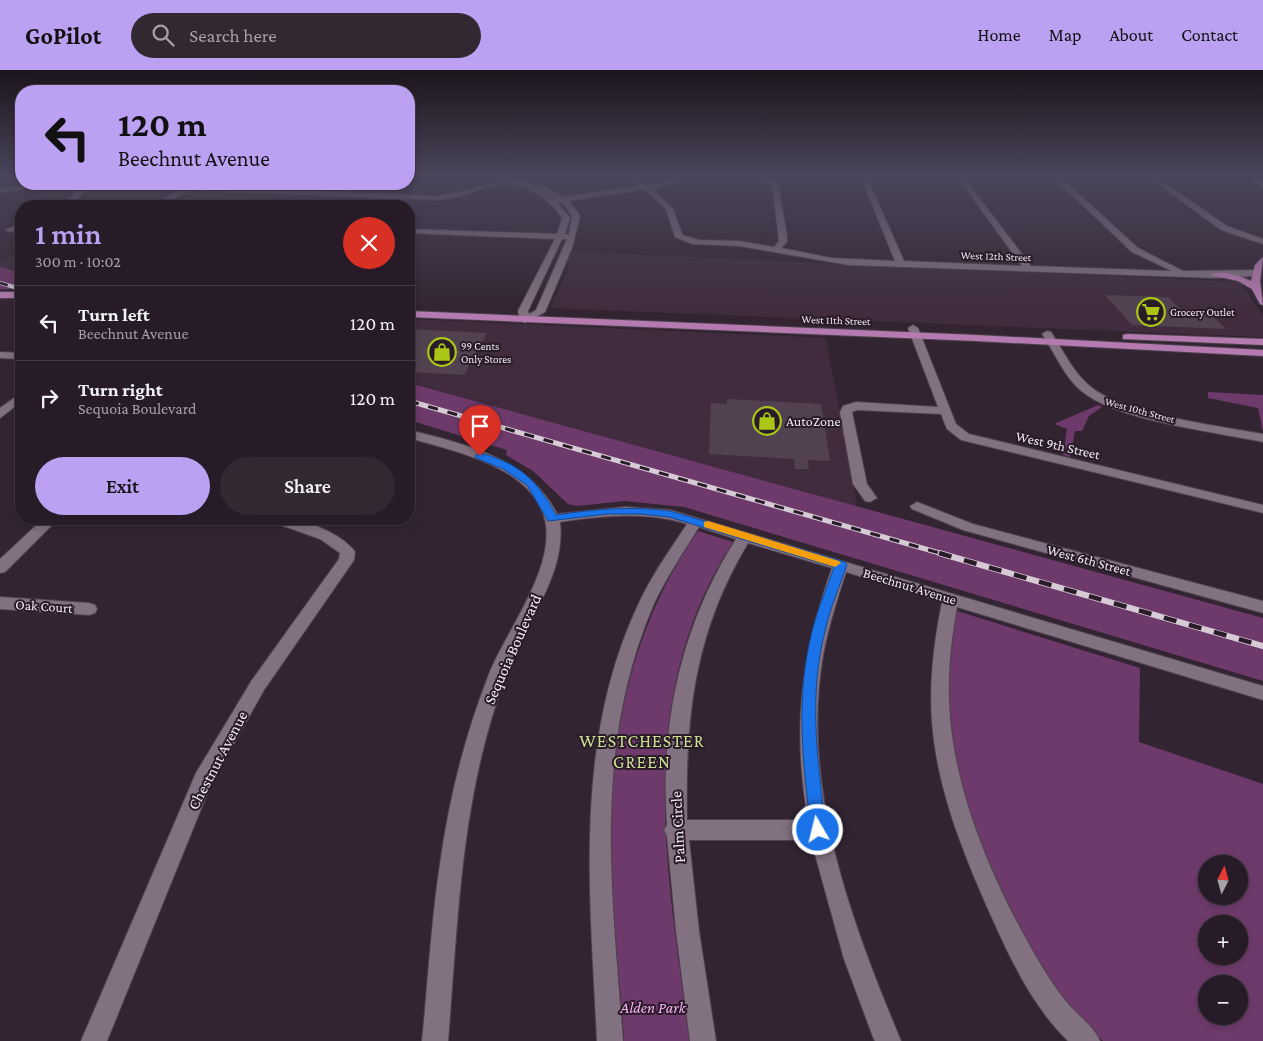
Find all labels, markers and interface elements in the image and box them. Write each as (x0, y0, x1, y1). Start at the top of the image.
search box (131, 13, 481, 58)
icon: search (149, 21, 177, 49)
text: GoPilot (25, 22, 101, 49)
text: Search here (189, 25, 277, 46)
text: Home (978, 25, 1021, 45)
text: Map (1049, 25, 1081, 45)
text: About (1109, 25, 1153, 45)
text: Contact (1181, 25, 1238, 45)
icon: left (35, 105, 100, 170)
text: 120 m (118, 105, 207, 144)
text: Beechnut Avenue (118, 146, 270, 171)
text: 1 min (35, 217, 102, 250)
button: close (343, 217, 395, 269)
street label: West 12th Street (960, 249, 1032, 263)
text: 300 m · 10:02 (35, 253, 121, 270)
supermarket icon: Grocery Outlet (1136, 297, 1166, 327)
text: Turn left (78, 304, 150, 325)
place label: Grocery Outlet (1170, 306, 1235, 319)
icon: left (35, 309, 63, 337)
text: 120 m (350, 313, 395, 334)
street label: West 11th Street (801, 313, 871, 327)
text: Beechnut Avenue (78, 325, 188, 342)
shop icon: 99 Cents Only Stores (427, 337, 457, 367)
place label: 99 Cents Only Stores (461, 340, 511, 366)
text: Turn right (78, 379, 163, 400)
icon: right (35, 384, 63, 412)
text: 120 m (350, 388, 395, 409)
street label: West 10th Street (1104, 395, 1177, 425)
text: Sequoia Boulevard (78, 400, 197, 417)
pin (459, 405, 501, 456)
shop icon: AutoZone (752, 406, 782, 436)
icon: arrive (466, 412, 494, 440)
place label: AutoZone (786, 413, 841, 429)
street label: West 9th Street (1014, 428, 1102, 463)
button: Exit (35, 457, 210, 515)
button: Share (220, 457, 395, 515)
street label: West 6th Street (1045, 541, 1133, 579)
street label: Beechnut Avenue (861, 564, 959, 608)
street label: Sequoia Boulevard (481, 591, 545, 707)
street label: Oak Court (15, 596, 74, 616)
street label: Chestnut Avenue (184, 708, 251, 812)
district label: WESTCHESTER GREEN (579, 731, 705, 772)
street label: Palm Circle (667, 791, 688, 863)
position arrow (791, 803, 843, 855)
north arrow (1198, 855, 1248, 905)
map controls (1198, 855, 1248, 1025)
button: + (1198, 915, 1248, 965)
button: − (1198, 975, 1248, 1025)
park label: Alden Park (619, 999, 687, 1016)

